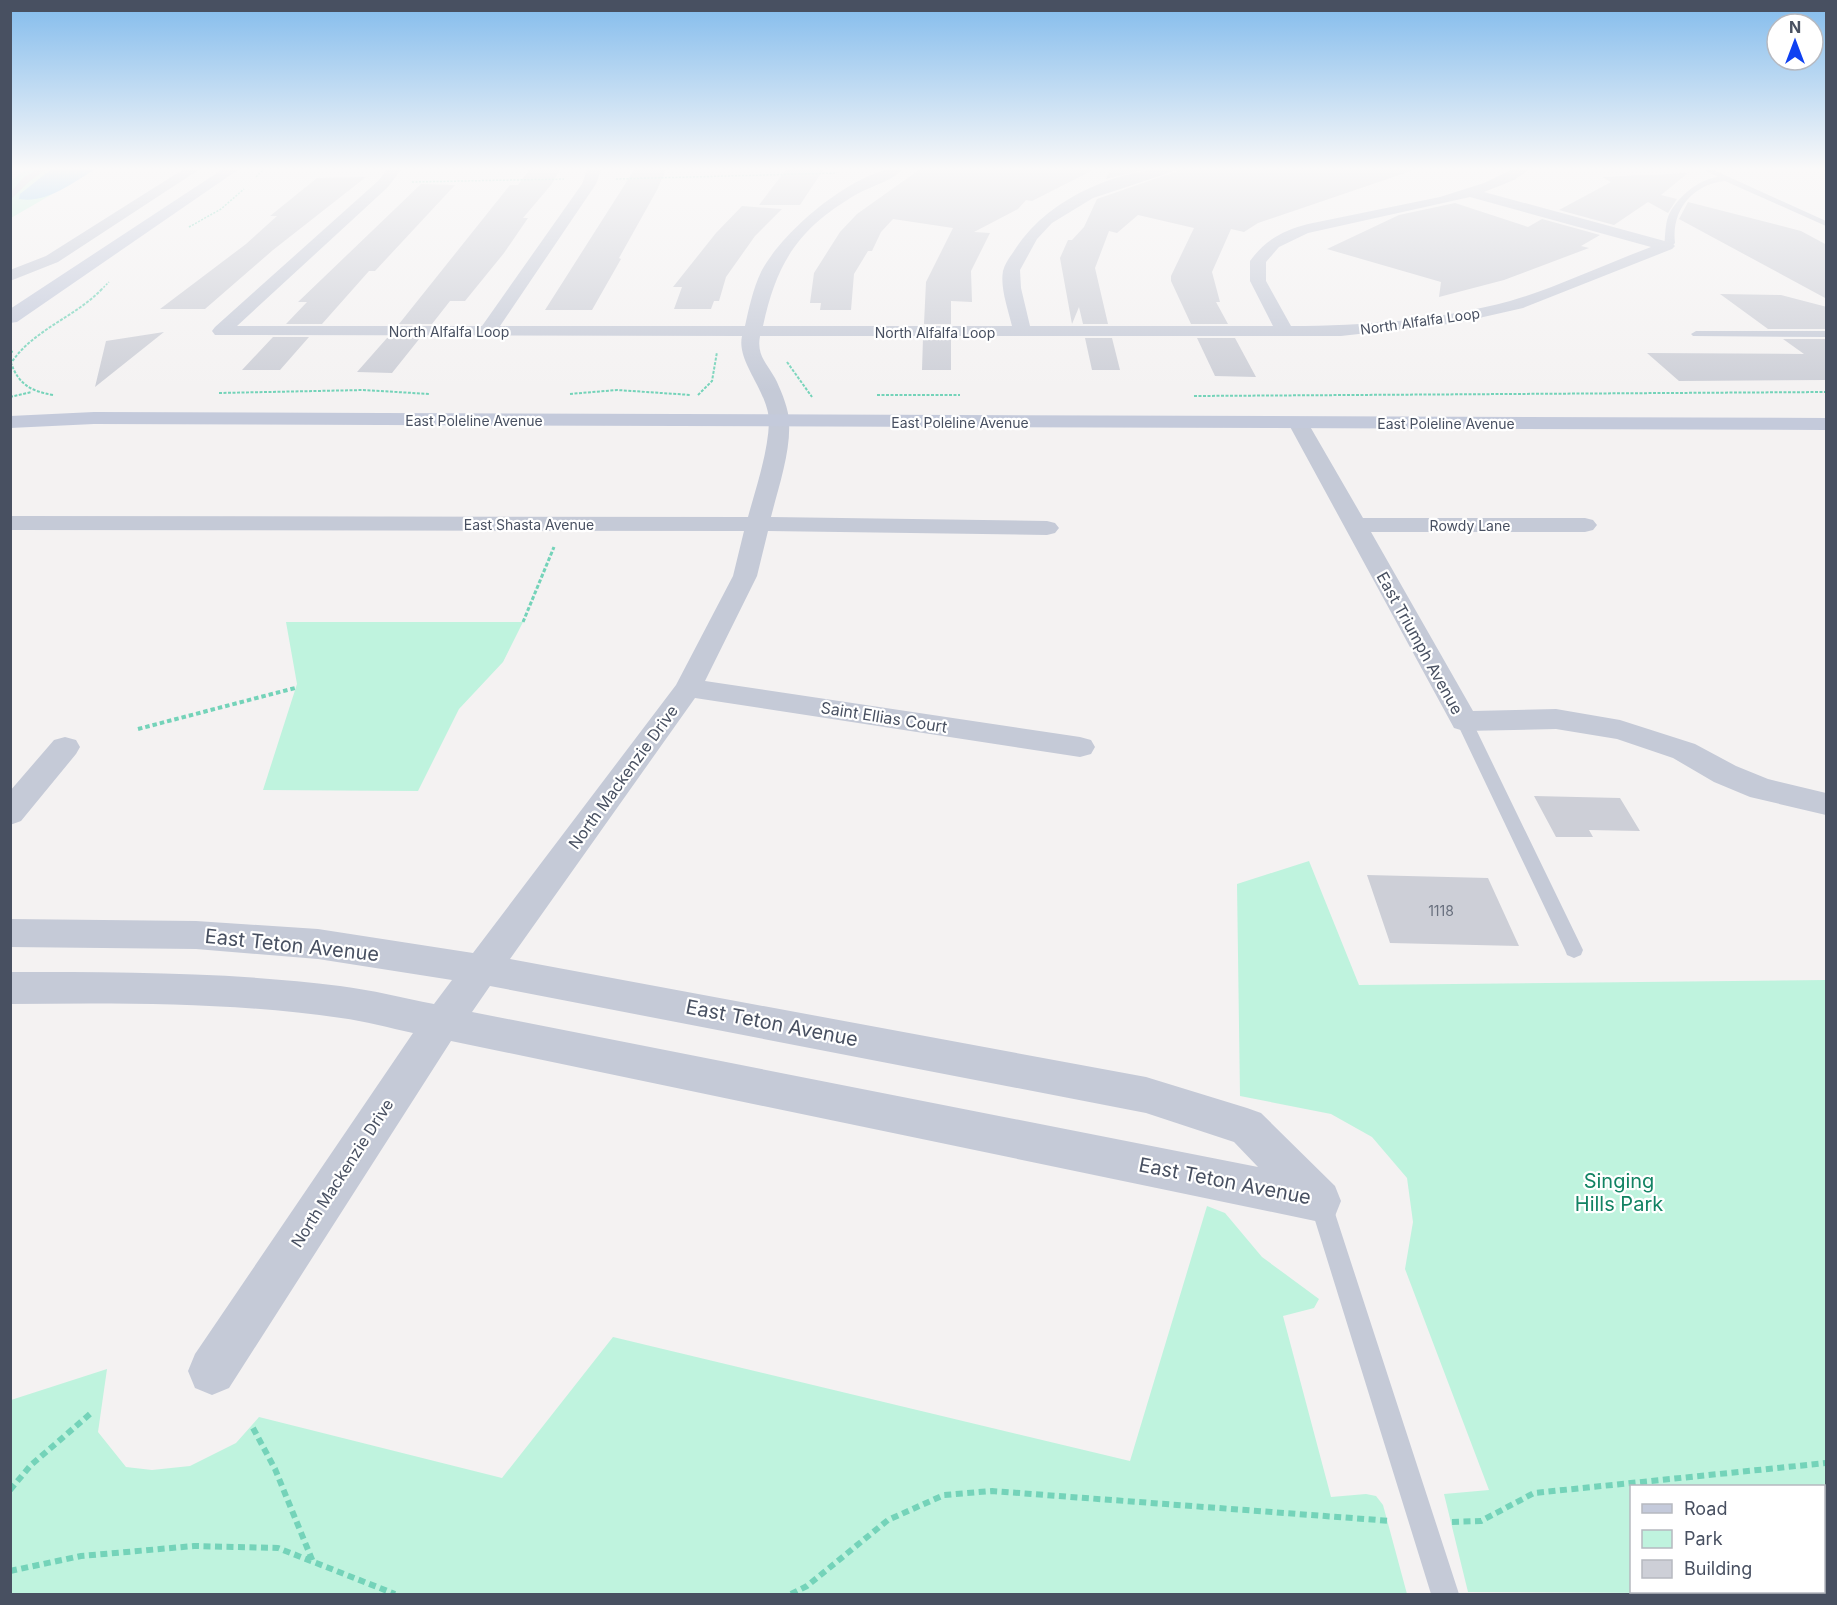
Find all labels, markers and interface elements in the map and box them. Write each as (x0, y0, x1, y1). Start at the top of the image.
north arrow (1765, 12, 1825, 72)
text: N (1789, 17, 1801, 37)
street label: North Alfalfa Loop (1359, 304, 1481, 338)
street label: North Alfalfa Loop (389, 323, 509, 340)
street label: North Alfalfa Loop (875, 324, 995, 341)
street label: East Poleline Avenue (405, 412, 543, 429)
street label: East Poleline Avenue (891, 414, 1029, 431)
street label: East Poleline Avenue (1377, 415, 1515, 432)
street label: East Shasta Avenue (464, 516, 594, 533)
street label: Rowdy Lane (1430, 517, 1510, 534)
street label: East Triumph Avenue (1373, 568, 1467, 718)
street label: Saint Ellias Court (819, 697, 949, 737)
street label: North Mackenzie Drive (564, 701, 682, 853)
house number: 1118 (1428, 902, 1454, 919)
street label: East Teton Avenue (204, 924, 380, 966)
street label: East Teton Avenue (684, 995, 860, 1051)
street label: North Mackenzie Drive (286, 1095, 398, 1251)
street label: East Teton Avenue (1137, 1153, 1313, 1209)
park label: Singing Hills Park (1575, 1169, 1663, 1216)
legend (1630, 1485, 1825, 1593)
text: Road (1684, 1498, 1727, 1519)
text: Park (1684, 1528, 1723, 1549)
text: Building (1684, 1558, 1752, 1579)

